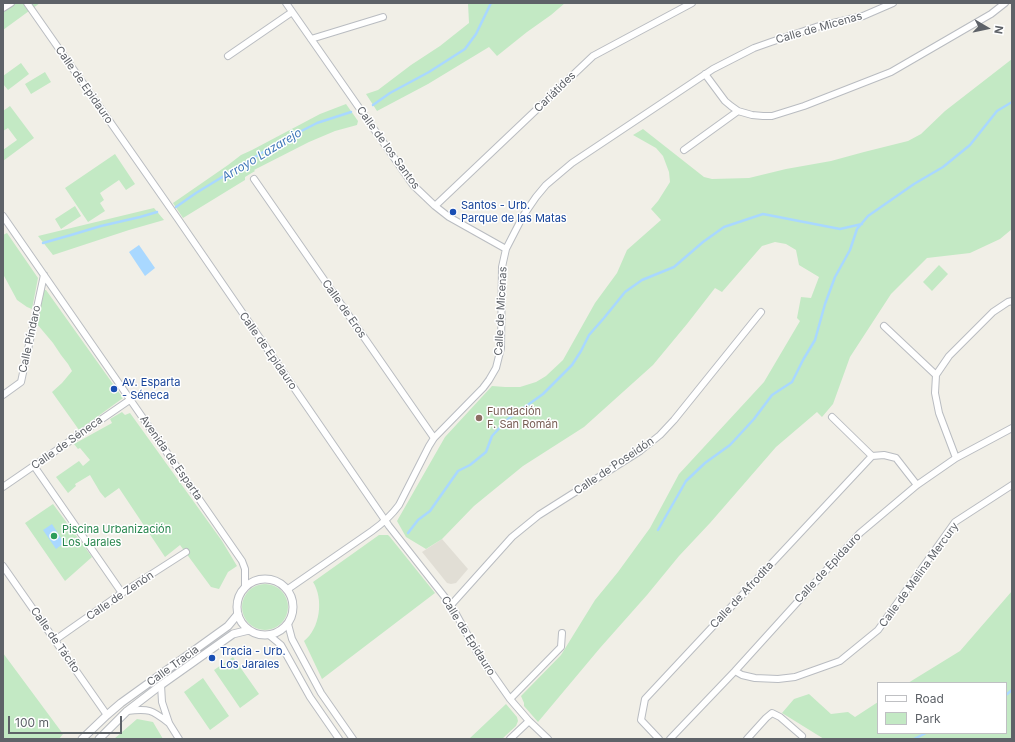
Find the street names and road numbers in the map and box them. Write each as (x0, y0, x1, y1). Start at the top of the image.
street label: Calle de Micenas (774, 9, 864, 47)
street label: Calle de Epidauro (52, 44, 116, 126)
street label: Cariátides (532, 69, 578, 115)
street label: Calle de los Santos (354, 104, 422, 192)
street label: Calle de Micenas (492, 266, 510, 356)
street label: Calle de Eros (319, 277, 369, 341)
street label: Calle Píndaro (16, 304, 44, 374)
street label: Calle de Epidauro (236, 310, 300, 392)
street label: Calle de Séneca (29, 413, 105, 473)
street label: Avenida de Esparta (137, 413, 205, 503)
street label: Calle de Poseidón (572, 434, 656, 498)
street label: Calle de Melina Mercury (877, 520, 961, 630)
street label: Calle de Epidauro (792, 530, 864, 606)
street label: Calle de Afrodita (708, 559, 776, 631)
street label: Calle de Zenón (84, 569, 156, 623)
street label: Calle de Epidauro (438, 594, 498, 678)
street label: Calle de Tácito (28, 605, 82, 675)
street label: Calle Tracia (144, 643, 202, 689)

